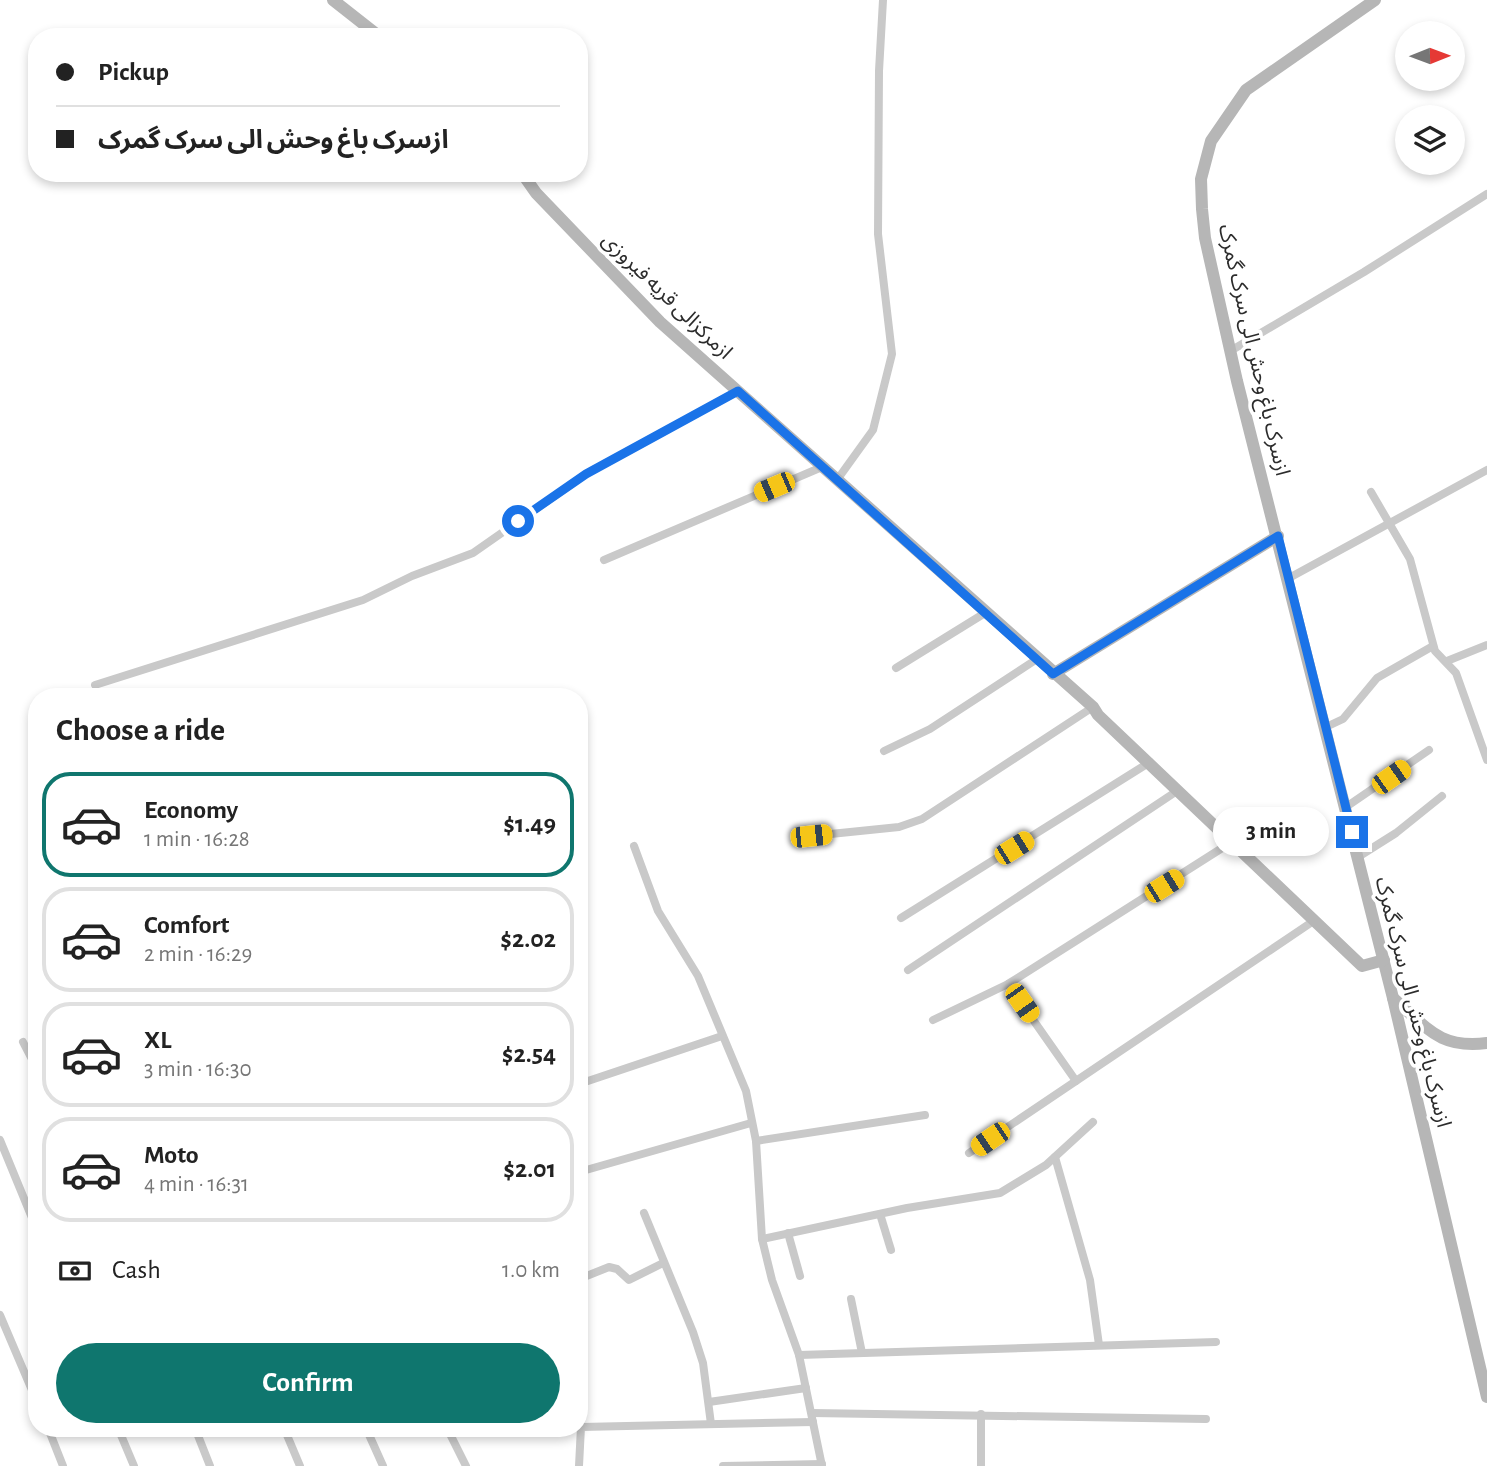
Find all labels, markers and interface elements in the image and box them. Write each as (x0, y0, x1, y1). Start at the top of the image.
north arrow (1395, 21, 1465, 91)
map controls (1395, 21, 1465, 175)
text: Pickup (98, 59, 169, 85)
button: layers (1395, 105, 1465, 175)
text: ازسرک باغ وحش الی سرک گمرک (98, 127, 449, 153)
street label: ازسرک باغ وحش الی سرک گمرک (1211, 222, 1294, 479)
street label: ازمرکزالی قریه فیروزی (597, 229, 736, 364)
car (751, 469, 798, 505)
route start (502, 505, 534, 537)
text: Choose a ride (56, 714, 225, 746)
car (1368, 756, 1415, 798)
icon: car (60, 793, 123, 856)
text: Economy (144, 797, 238, 823)
callout: 3 min (1212, 808, 1328, 856)
text: $1.49 (503, 811, 556, 837)
route end (1336, 816, 1368, 848)
text: 3 min (1246, 820, 1296, 843)
car (790, 823, 833, 849)
text: 1 min · 16:28 (144, 828, 250, 851)
car (991, 828, 1038, 868)
car (1141, 866, 1188, 906)
street label: ازسرک باغ وحش الی سرک گمرک (1368, 874, 1455, 1130)
icon: car (60, 908, 123, 971)
text: Comfort (144, 912, 229, 938)
text: $2.02 (500, 926, 556, 952)
text: 2 min · 16:29 (144, 943, 252, 966)
car (1002, 980, 1043, 1026)
icon: car (60, 1023, 123, 1086)
text: XL (144, 1027, 171, 1053)
text: $2.54 (502, 1041, 556, 1067)
text: 3 min · 16:30 (144, 1058, 252, 1081)
car (967, 1119, 1014, 1159)
icon: car (60, 1138, 123, 1201)
text: Moto (144, 1142, 199, 1168)
text: $2.01 (503, 1156, 556, 1182)
text: 4 min · 16:31 (144, 1173, 249, 1196)
icon: cash (56, 1252, 94, 1290)
text: Cash (112, 1257, 161, 1283)
text: 1.0 km (502, 1259, 560, 1282)
button: Confirm (56, 1343, 560, 1423)

